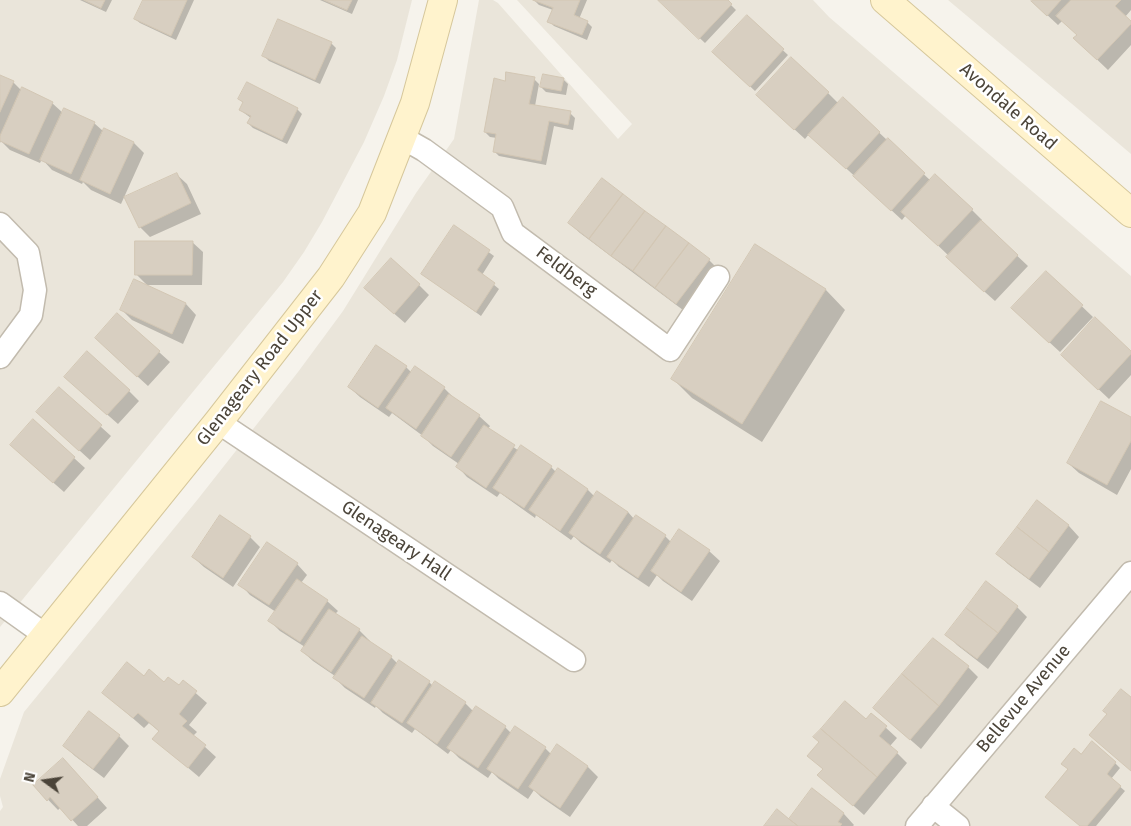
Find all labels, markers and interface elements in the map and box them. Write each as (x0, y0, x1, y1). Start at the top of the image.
street label: Avondale Road (955, 59, 1061, 155)
street label: Feldberg (531, 242, 601, 302)
street label: Glenageary Road Upper (192, 286, 328, 450)
street label: Glenageary Hall (337, 496, 455, 586)
street label: Bellevue Avenue (972, 641, 1076, 757)
north arrow (20, 756, 70, 806)
text: N (21, 771, 39, 784)

